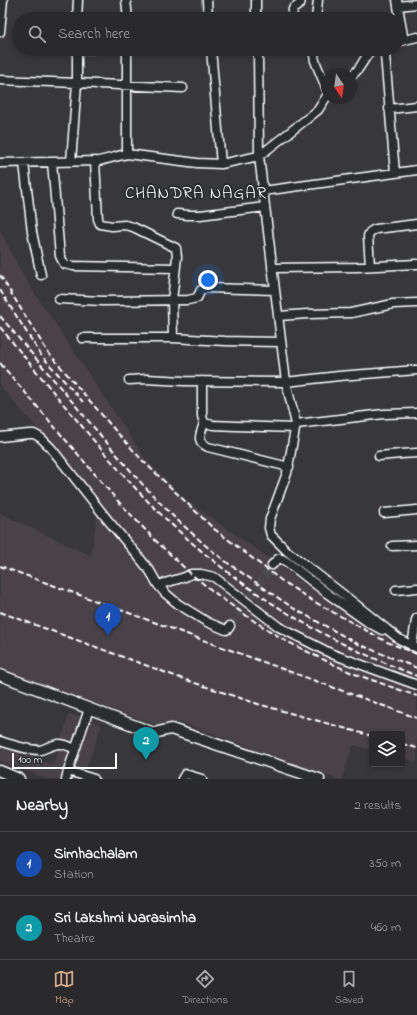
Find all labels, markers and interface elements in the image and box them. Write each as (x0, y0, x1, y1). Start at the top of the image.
search box (12, 12, 405, 56)
icon: search (26, 23, 48, 45)
text: Search here (58, 23, 130, 45)
north arrow (321, 68, 357, 104)
district label: CHANDRA NAGAR (125, 181, 267, 206)
your location (198, 270, 218, 290)
pin: 1 (95, 603, 121, 636)
pin: 2 (133, 727, 159, 760)
map controls (369, 731, 405, 767)
button: layers (369, 731, 405, 767)
scale bar (12, 751, 117, 770)
text: 100 m (18, 752, 42, 768)
text: Nearby (16, 793, 68, 818)
text: 2 results (354, 796, 401, 815)
text: Simhachalam (54, 843, 137, 865)
text: 1 (27, 854, 31, 873)
text: 350 m (369, 854, 401, 873)
text: Station (54, 865, 94, 884)
text: Sri Lakshmi Narasimha (54, 907, 196, 929)
text: 2 (26, 918, 32, 937)
text: 460 m (371, 918, 401, 937)
text: Theatre (54, 929, 95, 948)
tab: Map (53, 968, 75, 1008)
tab: Directions (182, 968, 228, 1008)
tab: Saved (335, 968, 364, 1008)

